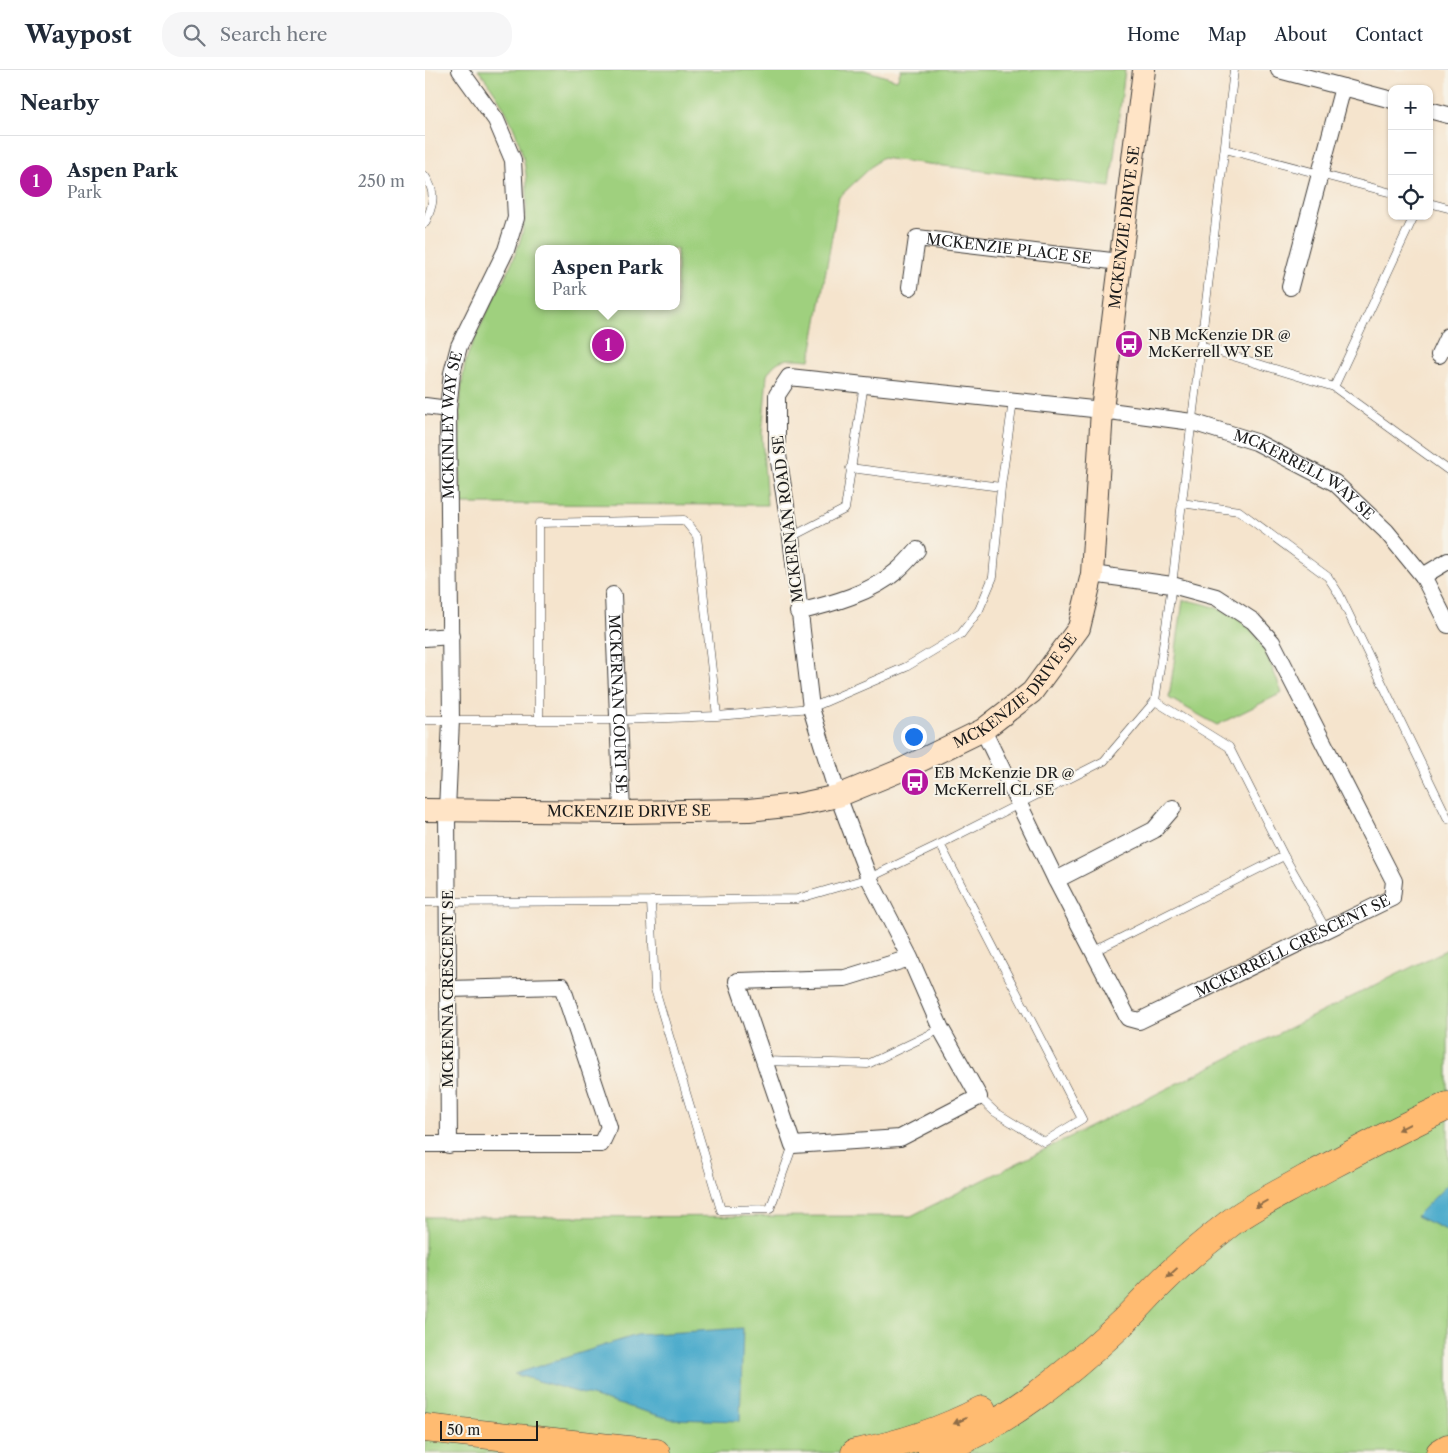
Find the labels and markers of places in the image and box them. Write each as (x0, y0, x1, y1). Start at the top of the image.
place label: NB McKenzie DR @ McKerrell WY SE (1148, 325, 1291, 361)
pin: 1 (592, 326, 624, 364)
bus stop icon: NB McKenzie DR @ McKerrell WY SE (1114, 329, 1144, 359)
place label: EB McKenzie DR @ McKerrell CL SE (934, 763, 1075, 799)
bus stop icon: EB McKenzie DR @ McKerrell CL SE (900, 767, 930, 797)

